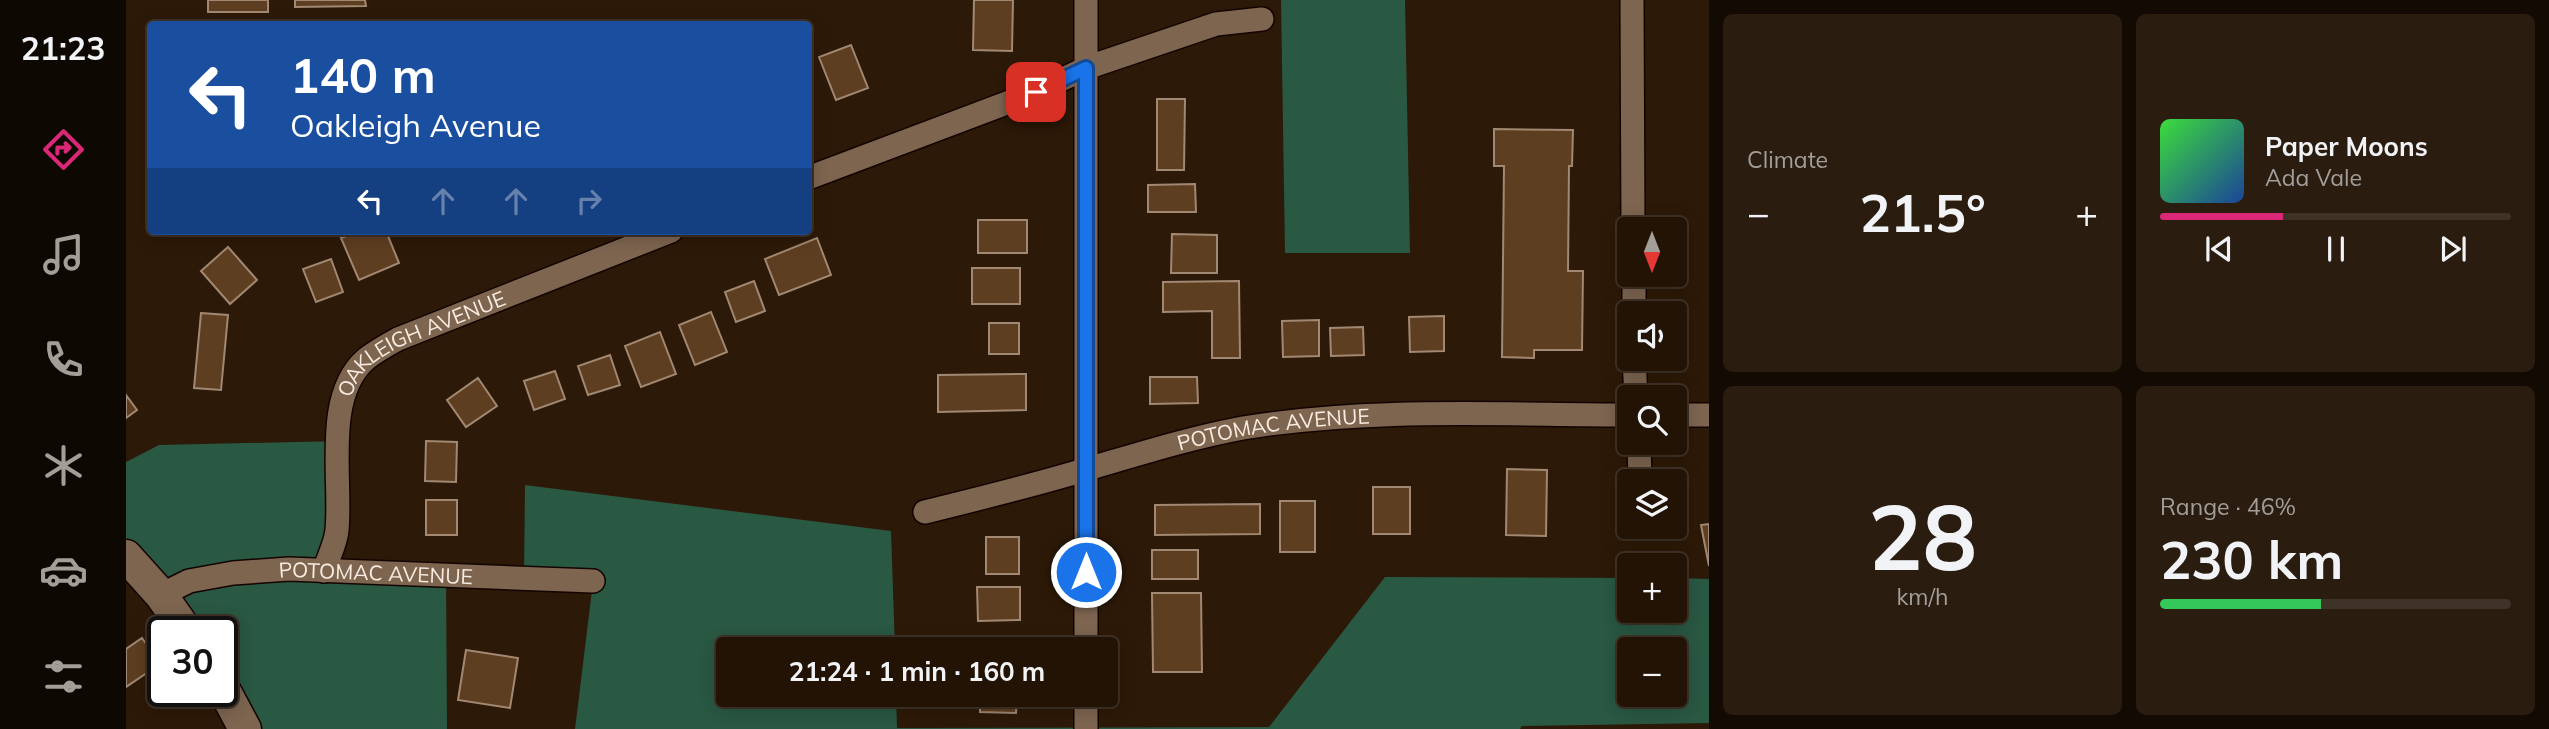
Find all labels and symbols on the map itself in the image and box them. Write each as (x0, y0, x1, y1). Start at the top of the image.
pin (1006, 62, 1066, 122)
north arrow (1617, 217, 1687, 287)
street label: OAKLEIGH AVENUE (331, 285, 509, 400)
street label: POTOMAC AVENUE (1174, 402, 1370, 456)
position arrow (1049, 535, 1123, 609)
street label: POTOMAC AVENUE (278, 556, 473, 589)
speed limit sign: 30 (147, 616, 238, 707)

